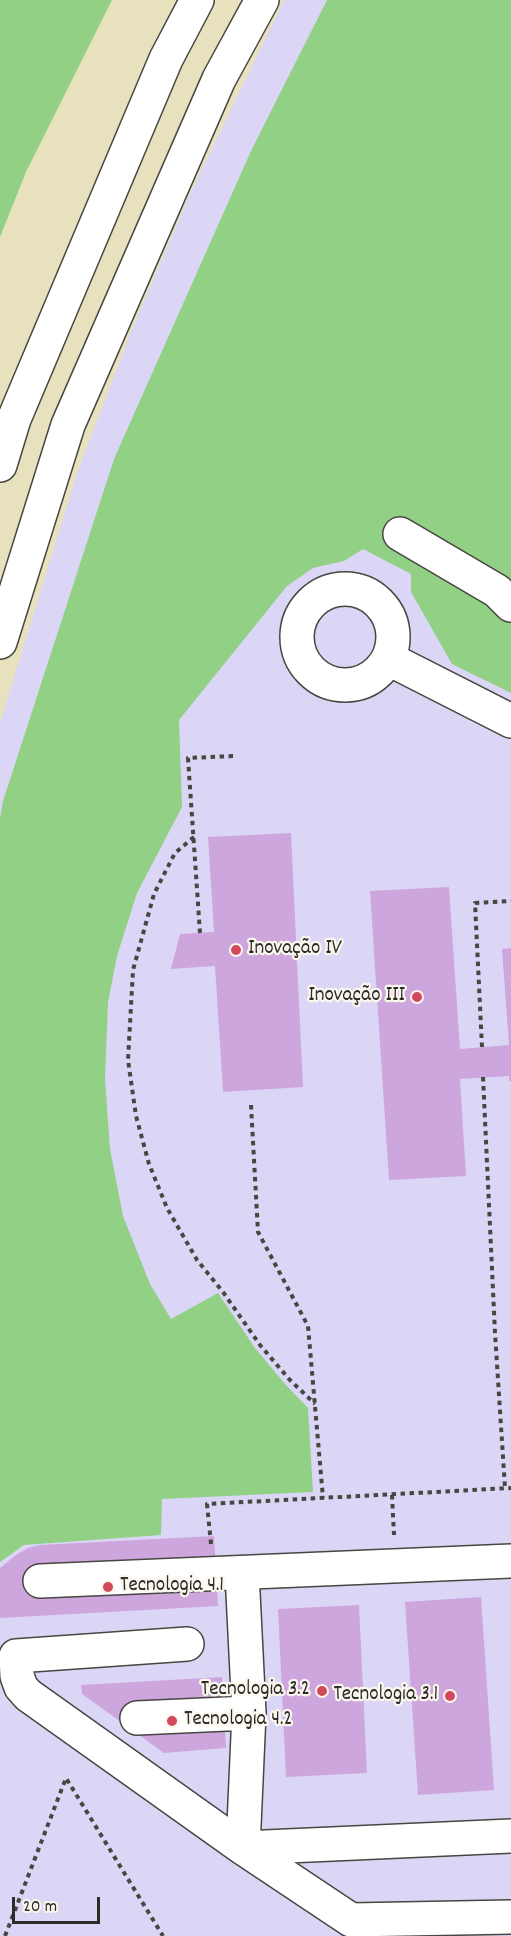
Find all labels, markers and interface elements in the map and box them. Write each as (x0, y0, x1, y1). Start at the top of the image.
place label: Inovação IV (248, 937, 342, 963)
marker: Inovação IV (229, 943, 243, 957)
place label: Inovação III (308, 984, 405, 1010)
marker: Inovação III (410, 990, 424, 1004)
place label: Tecnologia 4.1 (120, 1574, 224, 1600)
marker: Tecnologia 4.1 (101, 1580, 115, 1594)
place label: Tecnologia 3.2 (201, 1678, 310, 1704)
place label: Tecnologia 3.1 (333, 1683, 438, 1709)
marker: Tecnologia 3.2 (315, 1684, 329, 1698)
marker: Tecnologia 3.1 (443, 1689, 457, 1703)
place label: Tecnologia 4.2 (184, 1708, 293, 1734)
marker: Tecnologia 4.2 (165, 1714, 179, 1728)
scale bar (15, 1885, 104, 1923)
text: 20 m (23, 1895, 57, 1920)

